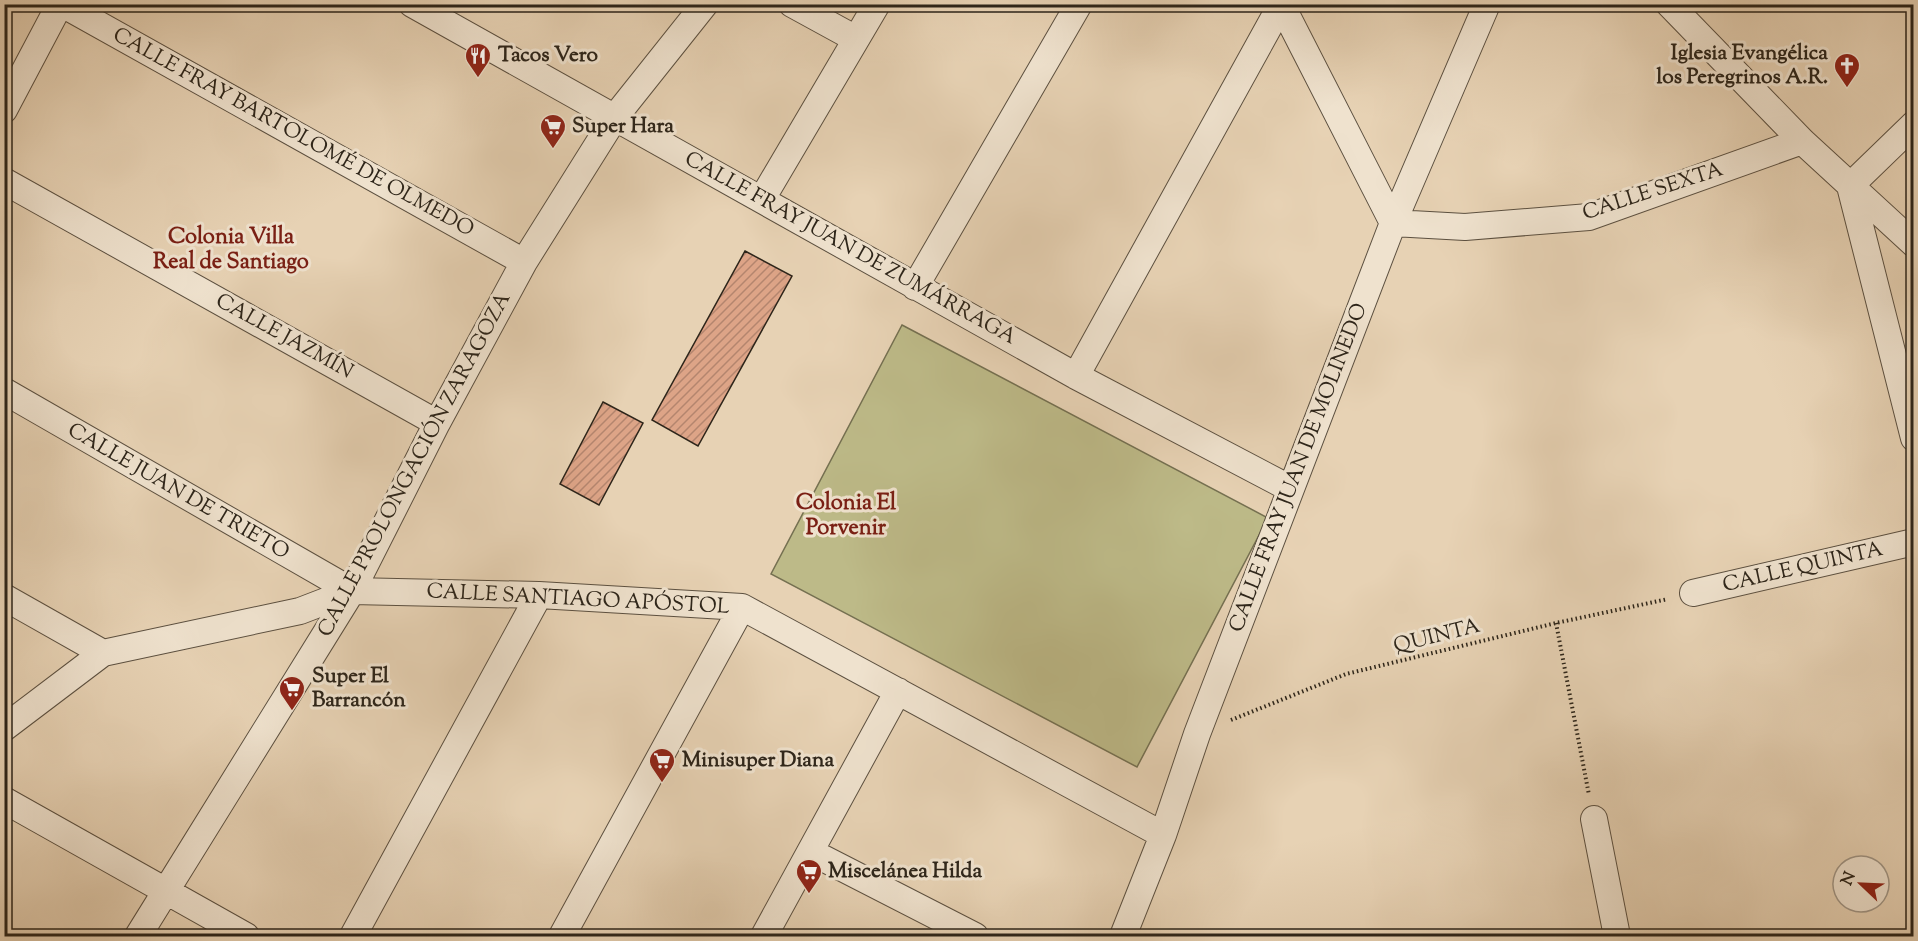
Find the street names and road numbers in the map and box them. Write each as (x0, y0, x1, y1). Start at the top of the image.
street label: CALLE FRAY BARTOLOMÉ DE OLMEDO (107, 21, 479, 245)
street label: CALLE FRAY JUAN DE ZUMÁRRAGA (679, 145, 1021, 353)
street label: CALLE SEXTA (1579, 155, 1727, 229)
street label: CALLE JAZMÍN (210, 287, 359, 387)
street label: CALLE PROLONGACIÓN ZARAGOZA (311, 287, 519, 643)
street label: CALLE FRAY JUAN DE MOLINEDO (1222, 299, 1376, 637)
street label: CALLE JUAN DE TRIETO (62, 416, 294, 568)
street label: CALLE QUINTA (1720, 535, 1886, 601)
street label: CALLE SANTIAGO APÓSTOL (426, 577, 730, 623)
street label: QUINTA (1391, 612, 1483, 662)

